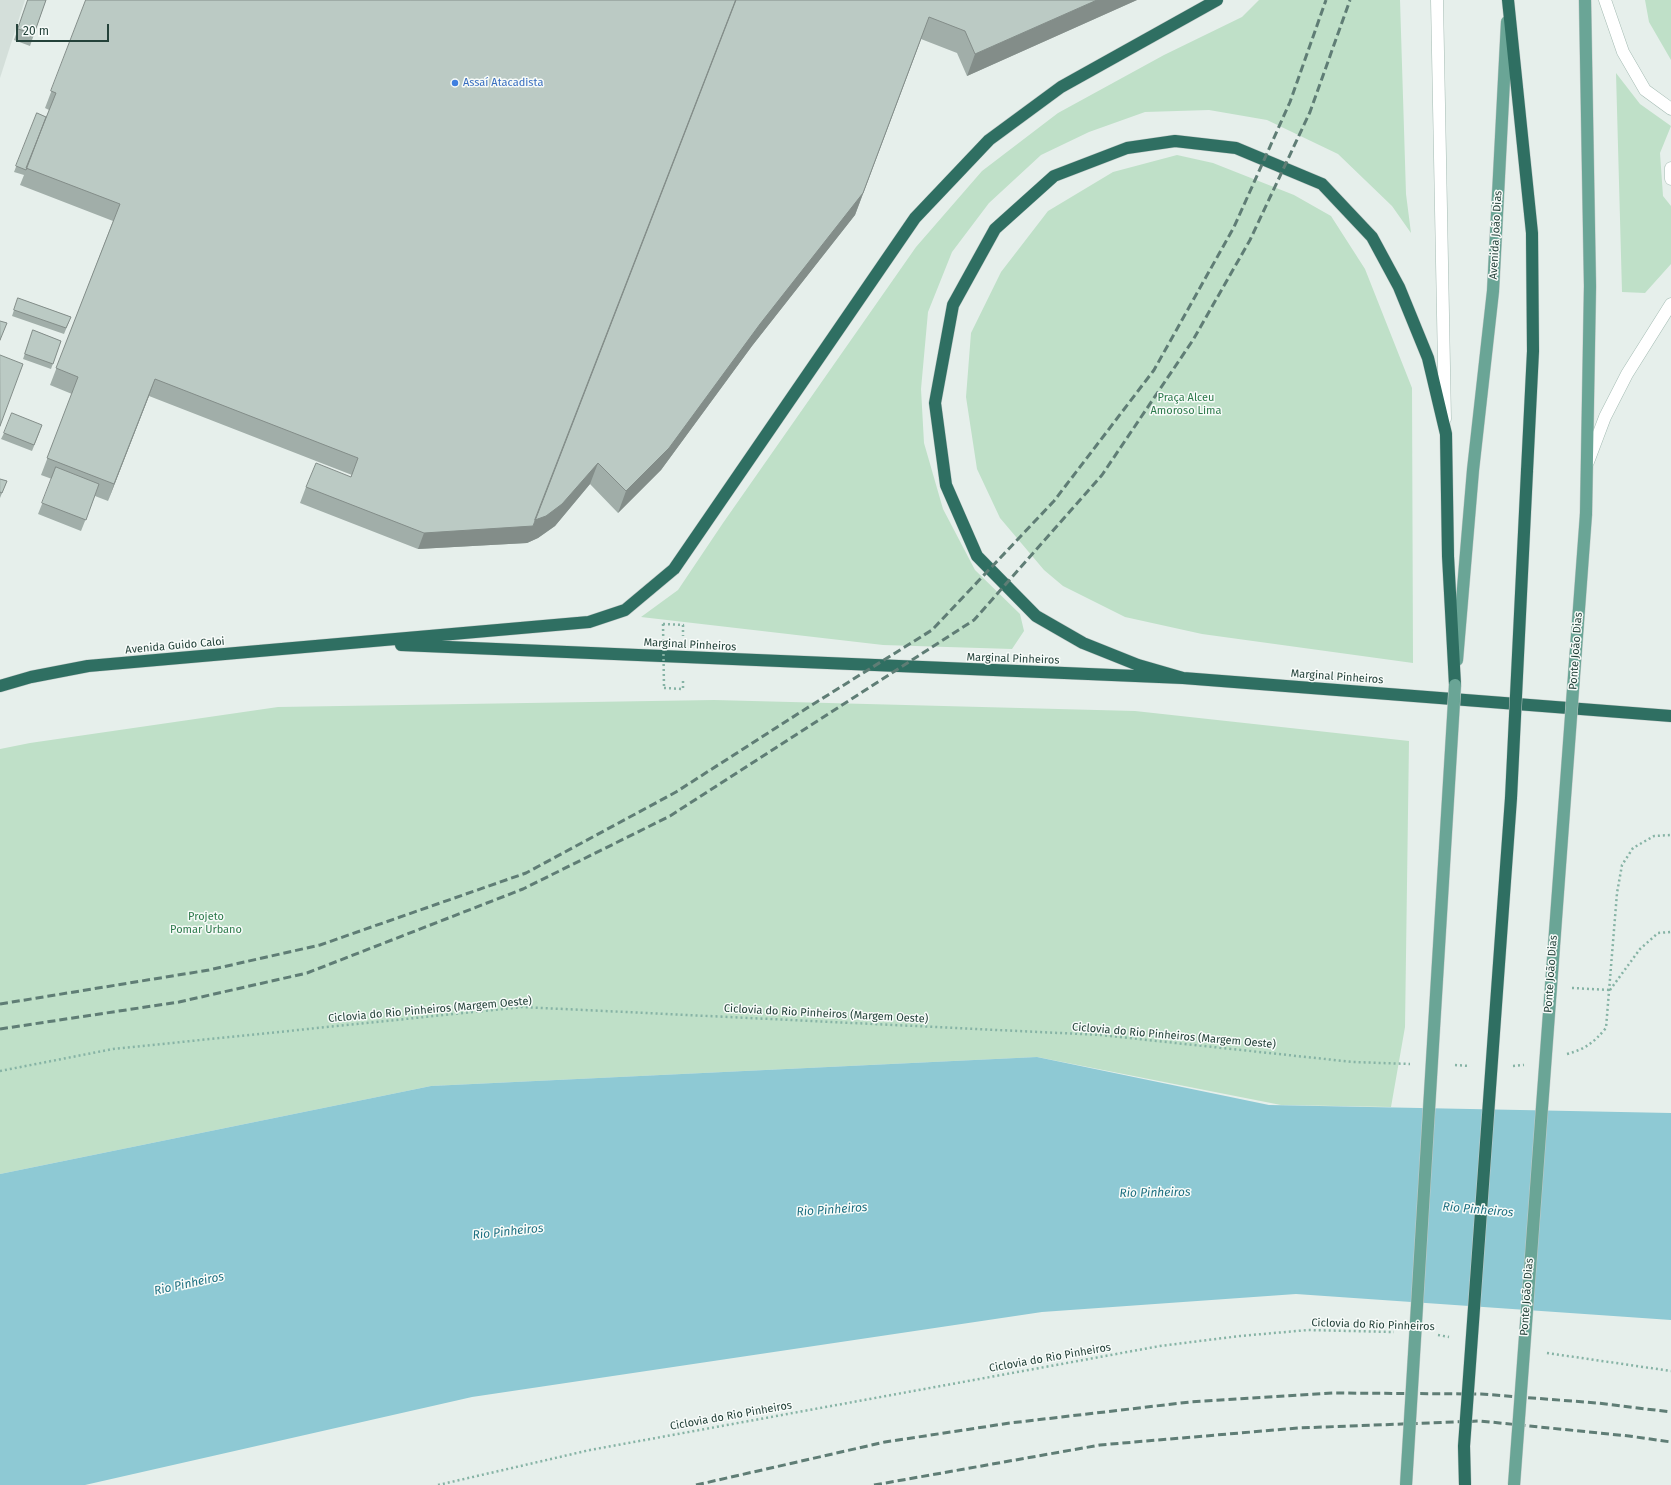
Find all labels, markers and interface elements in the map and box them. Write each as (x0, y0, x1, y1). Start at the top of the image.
scale bar (18, 16, 111, 42)
text: 20 m (23, 24, 49, 38)
place label: Assaí Atacadista (463, 76, 543, 90)
marker: Assaí Atacadista (450, 78, 460, 88)
street label: Avenida João Dias (1487, 190, 1505, 280)
park label: Praça Alceu Amoroso Lima (1151, 391, 1221, 417)
street label: Ponte João Dias (1567, 612, 1585, 690)
street label: Avenida Guido Caloi (125, 635, 225, 657)
street label: Marginal Pinheiros (643, 636, 737, 654)
street label: Marginal Pinheiros (966, 651, 1060, 667)
street label: Marginal Pinheiros (1290, 667, 1384, 687)
park label: Projeto Pomar Urbano (170, 910, 242, 936)
street label: Ponte João Dias (1542, 935, 1560, 1013)
street label: Ciclovia do Rio Pinheiros (Margem Oeste) (328, 995, 532, 1025)
street label: Ciclovia do Rio Pinheiros (Margem Oeste) (724, 1002, 928, 1026)
street label: Ciclovia do Rio Pinheiros (Margem Oeste) (1072, 1021, 1276, 1051)
water label: Rio Pinheiros (1119, 1185, 1191, 1201)
water label: Rio Pinheiros (796, 1200, 868, 1220)
water label: Rio Pinheiros (1442, 1200, 1514, 1220)
water label: Rio Pinheiros (472, 1221, 544, 1243)
street label: Ponte João Dias (1518, 1258, 1536, 1336)
water label: Rio Pinheiros (153, 1270, 225, 1298)
street label: Ciclovia do Rio Pinheiros (1311, 1316, 1435, 1334)
street label: Ciclovia do Rio Pinheiros (988, 1341, 1112, 1375)
street label: Ciclovia do Rio Pinheiros (669, 1399, 793, 1433)

